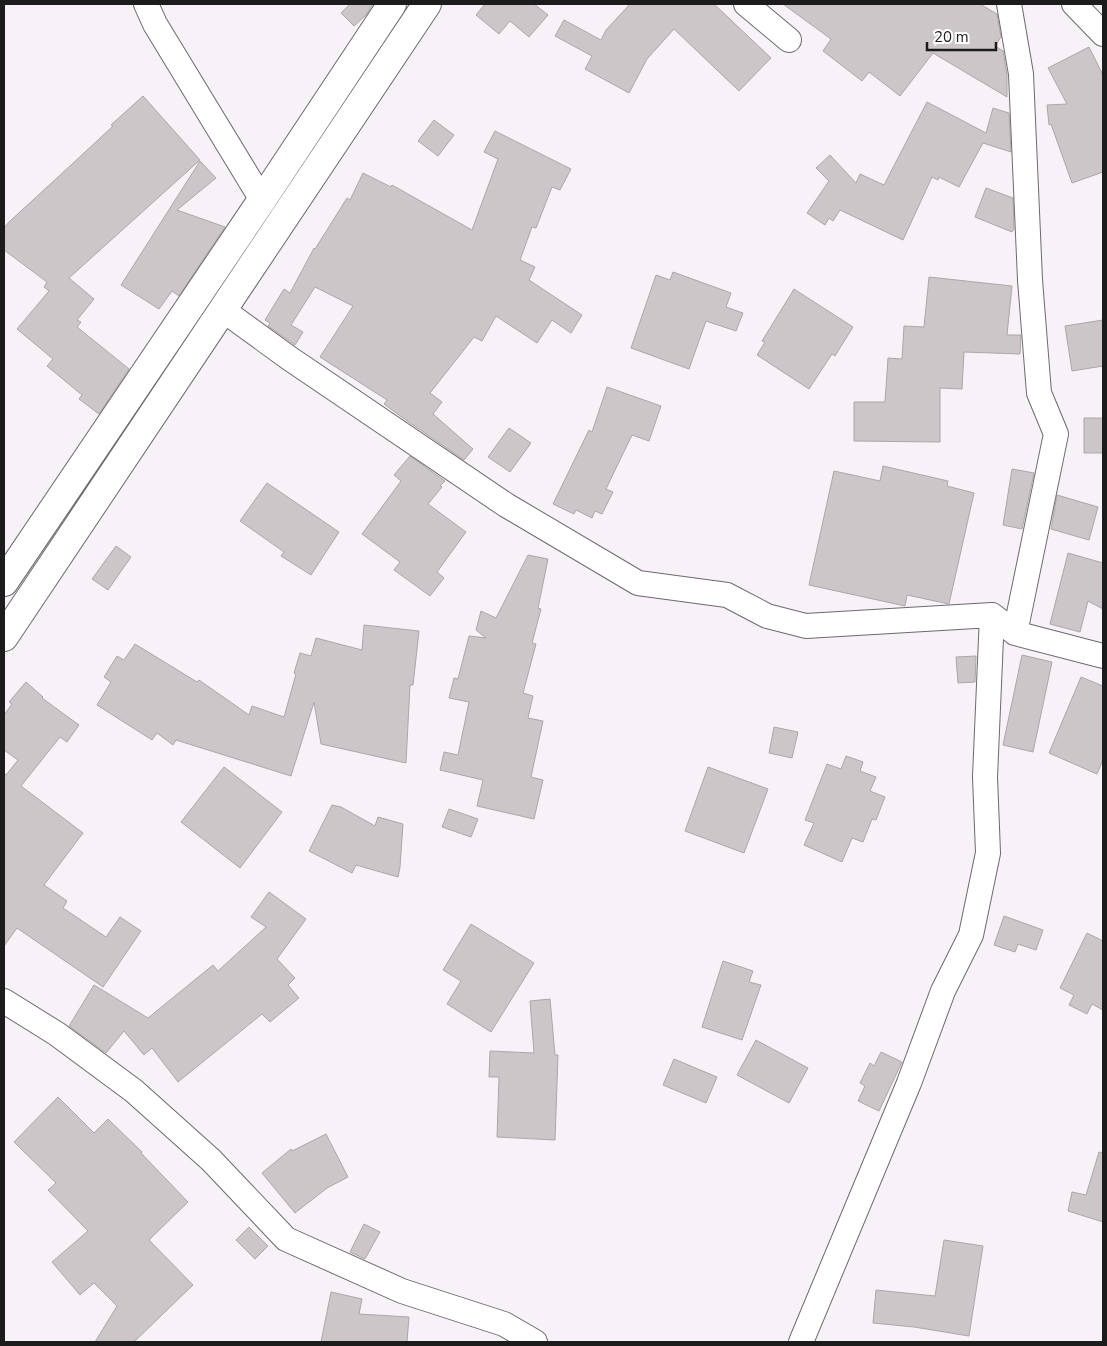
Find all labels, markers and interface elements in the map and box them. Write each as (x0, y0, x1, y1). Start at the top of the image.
scale bar (927, 20, 996, 52)
text: 20 m (934, 27, 969, 47)

